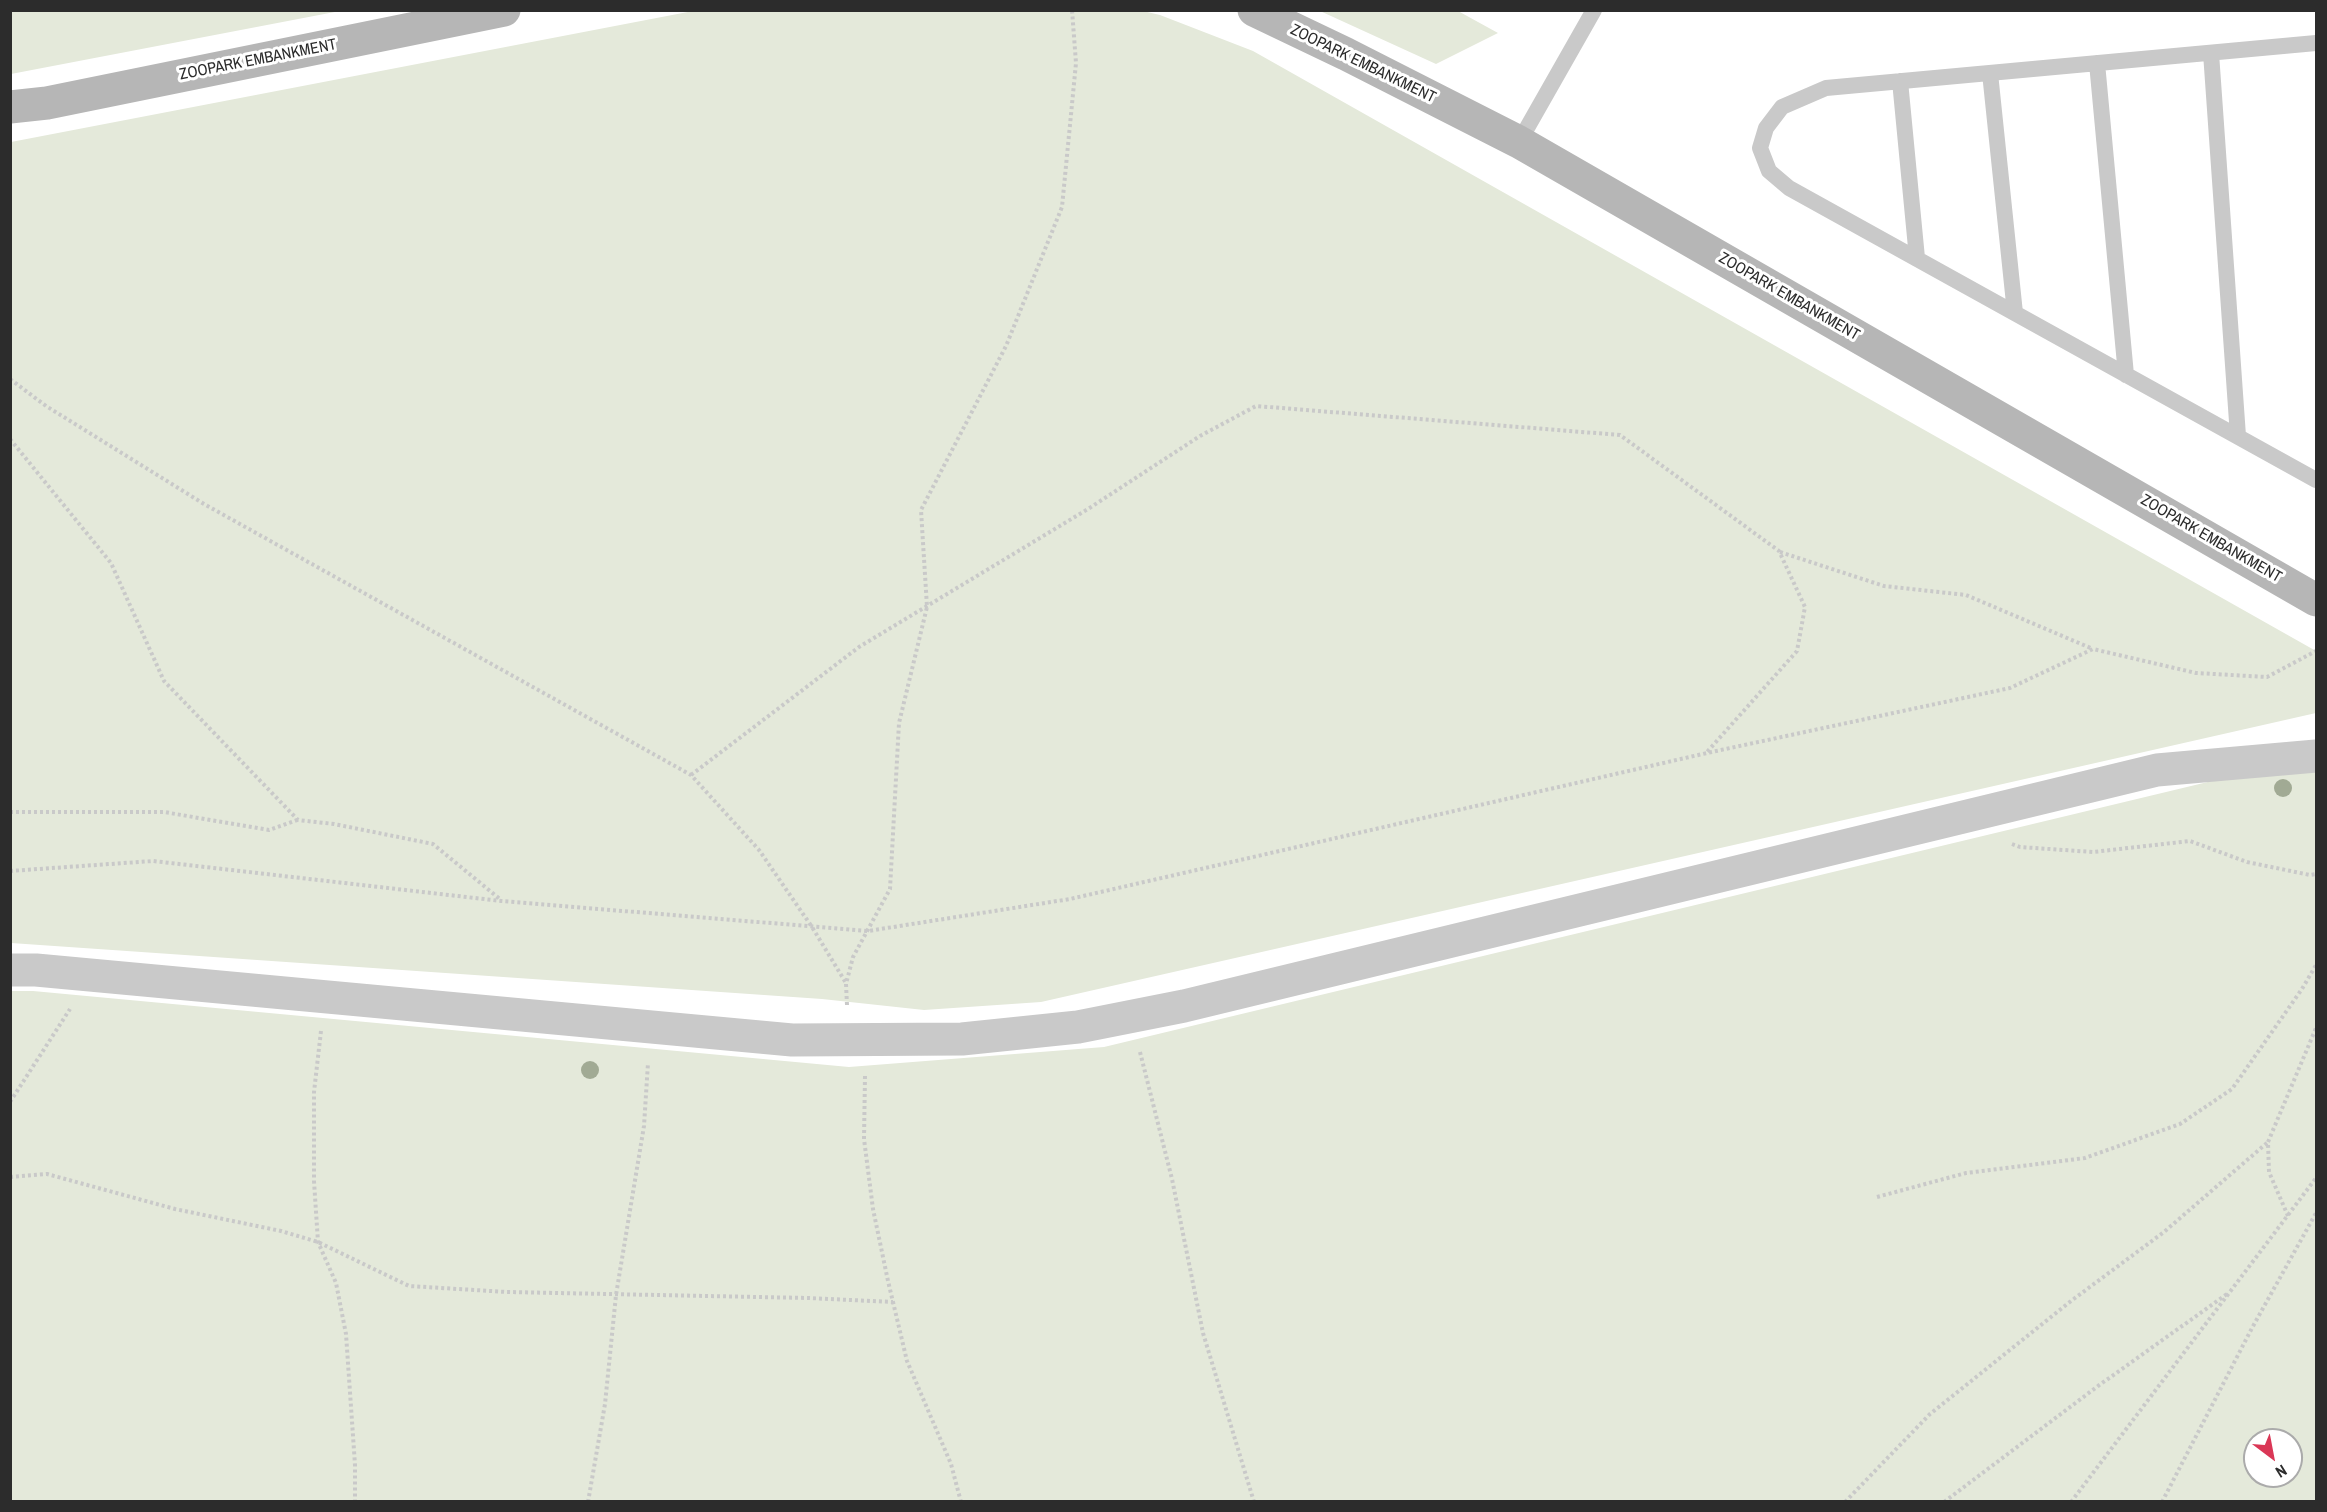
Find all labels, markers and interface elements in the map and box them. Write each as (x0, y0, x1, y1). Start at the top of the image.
street label: ZOOPARK EMBANKMENT (1287, 20, 1439, 108)
street label: ZOOPARK EMBANKMENT (178, 35, 338, 85)
street label: ZOOPARK EMBANKMENT (1715, 249, 1863, 345)
street label: ZOOPARK EMBANKMENT (2137, 491, 2285, 587)
north arrow (2243, 1428, 2303, 1488)
text: N (2272, 1460, 2291, 1483)

